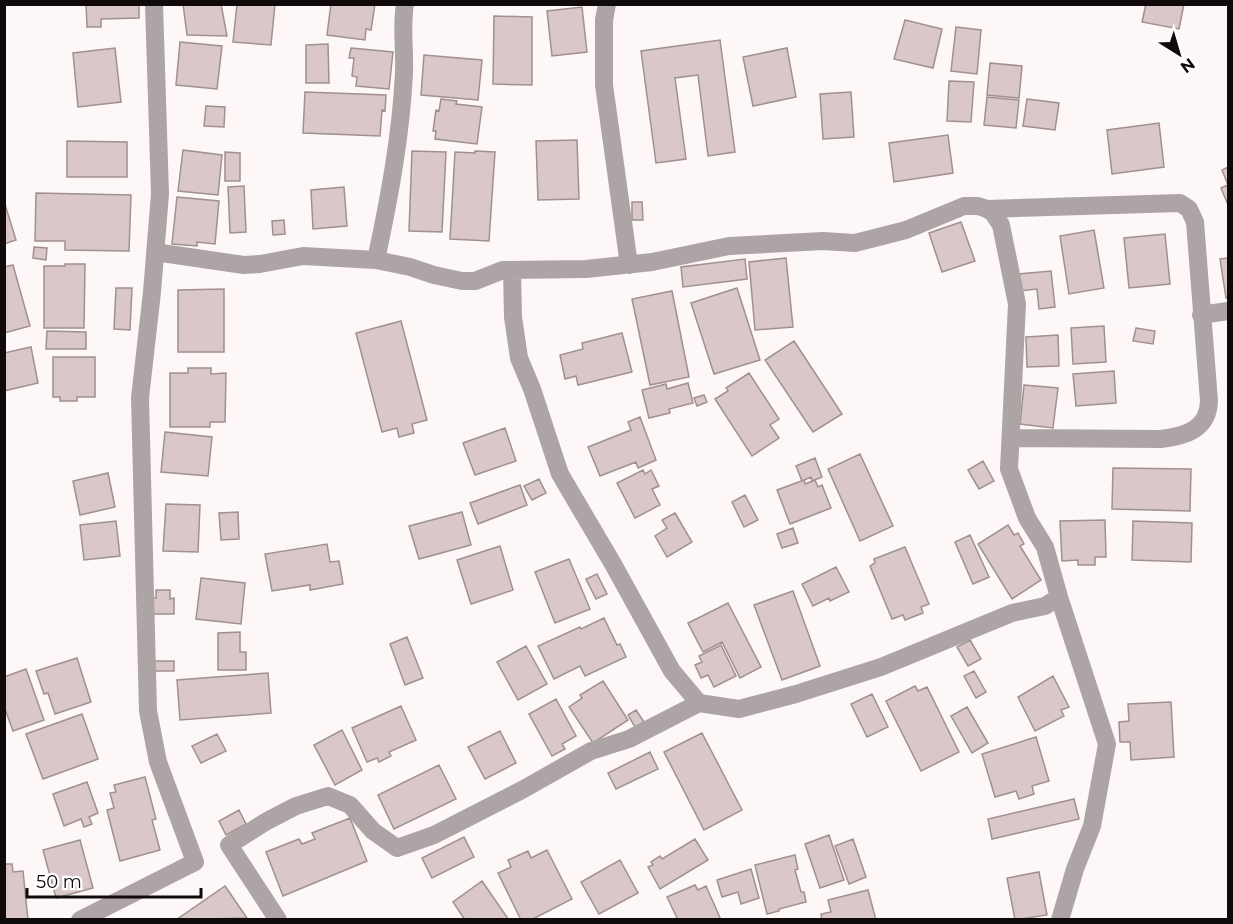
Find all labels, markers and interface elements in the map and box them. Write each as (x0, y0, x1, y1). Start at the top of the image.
north arrow (1149, 24, 1209, 84)
text: N (1177, 54, 1199, 77)
scale bar (27, 861, 201, 899)
text: 50 m (36, 871, 82, 893)

